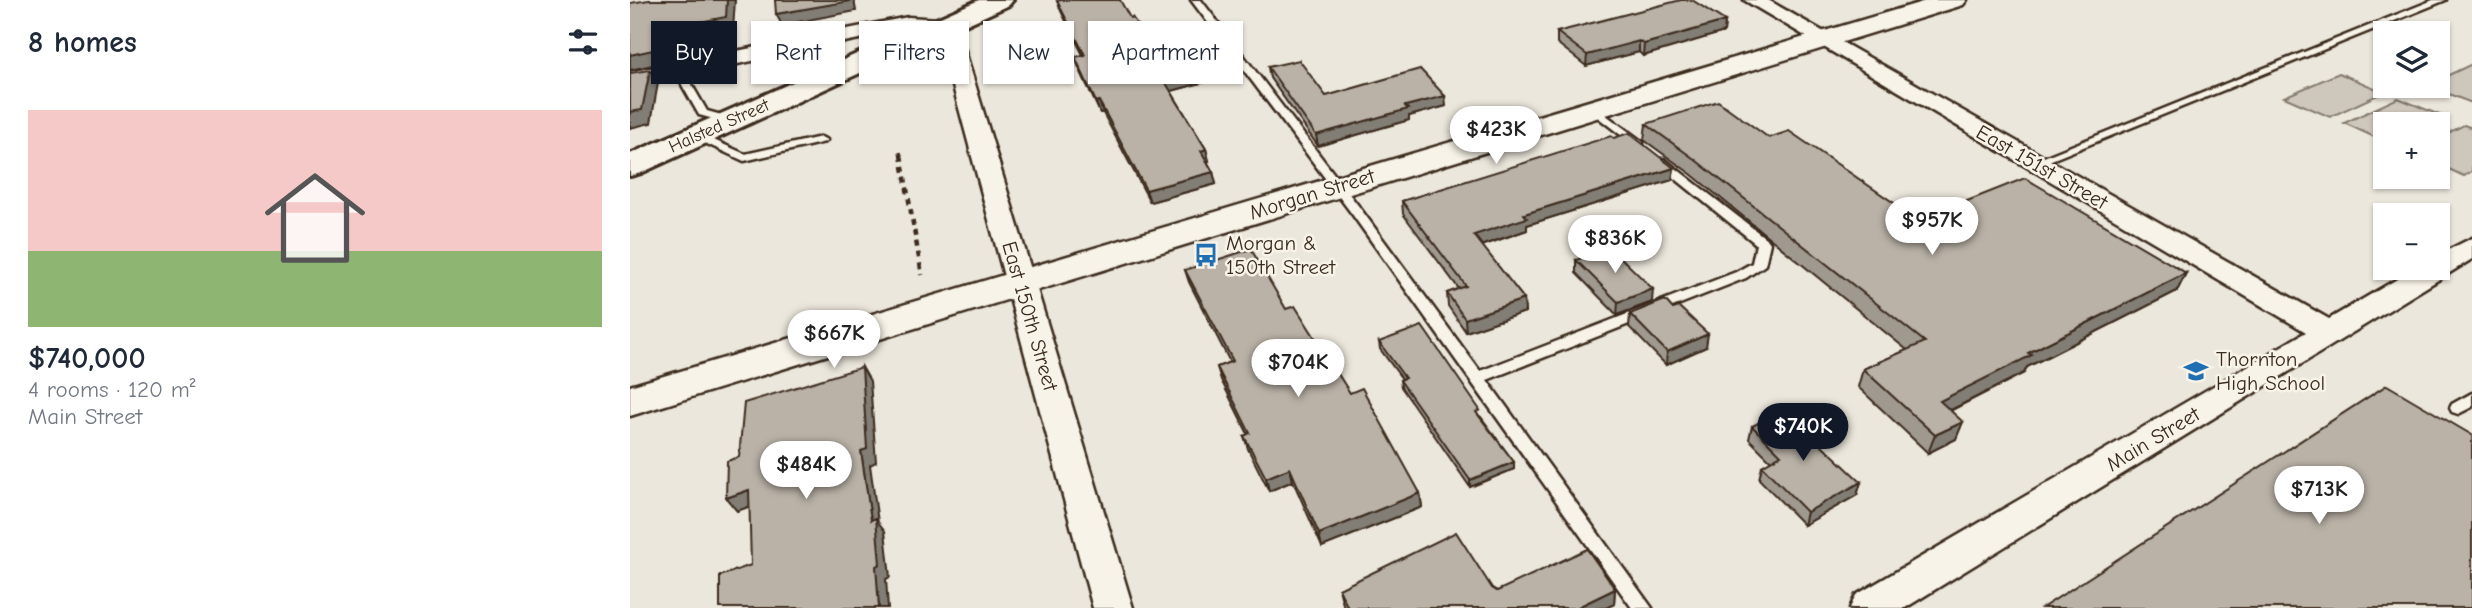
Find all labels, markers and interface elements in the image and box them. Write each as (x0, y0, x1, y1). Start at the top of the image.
chip: Buy (651, 21, 737, 84)
chip: Rent (751, 21, 845, 84)
chip: Filters (859, 21, 969, 84)
chip: New (983, 21, 1074, 84)
chip: Apartment (1088, 21, 1243, 84)
map controls (2373, 21, 2450, 280)
button: layers (2373, 21, 2450, 98)
icon: filters (564, 23, 602, 61)
text: 8 homes (28, 25, 137, 60)
street label: Halsted Street (665, 94, 773, 158)
pin: $423K (1447, 106, 1545, 166)
button: + (2373, 112, 2450, 189)
text: $423K (1466, 115, 1526, 142)
street label: East 151st Street (1972, 120, 2113, 215)
icon: home (252, 155, 378, 281)
street label: Morgan Street (1247, 163, 1378, 224)
pin: $957K (1883, 198, 1981, 257)
button: − (2373, 203, 2450, 280)
text: $957K (1901, 206, 1963, 233)
pin: $836K (1566, 216, 1664, 275)
text: $836K (1584, 224, 1646, 251)
place label: Morgan & 150th Street (1226, 231, 1336, 279)
street label: East 150th Street (997, 238, 1063, 395)
bus stop icon: Morgan & 150th Street (1192, 241, 1220, 269)
pin: $667K (785, 310, 883, 370)
text: $667K (803, 319, 865, 346)
pin: $704K (1249, 340, 1347, 399)
text: $740,000 (28, 341, 146, 376)
place label: Thornton High School (2216, 347, 2325, 395)
text: $704K (1267, 348, 1329, 375)
school or university icon: Thornton High School (2182, 357, 2210, 385)
text: 4 rooms · 120 m² (28, 376, 195, 403)
street label: Main Street (2102, 401, 2205, 476)
text: Main Street (28, 403, 142, 430)
pin: $740K (1754, 404, 1852, 463)
text: $740K (1773, 412, 1833, 439)
pin: $484K (757, 442, 855, 501)
text: $484K (776, 450, 836, 477)
pin: $713K (2270, 466, 2368, 526)
text: $713K (2290, 475, 2348, 502)

